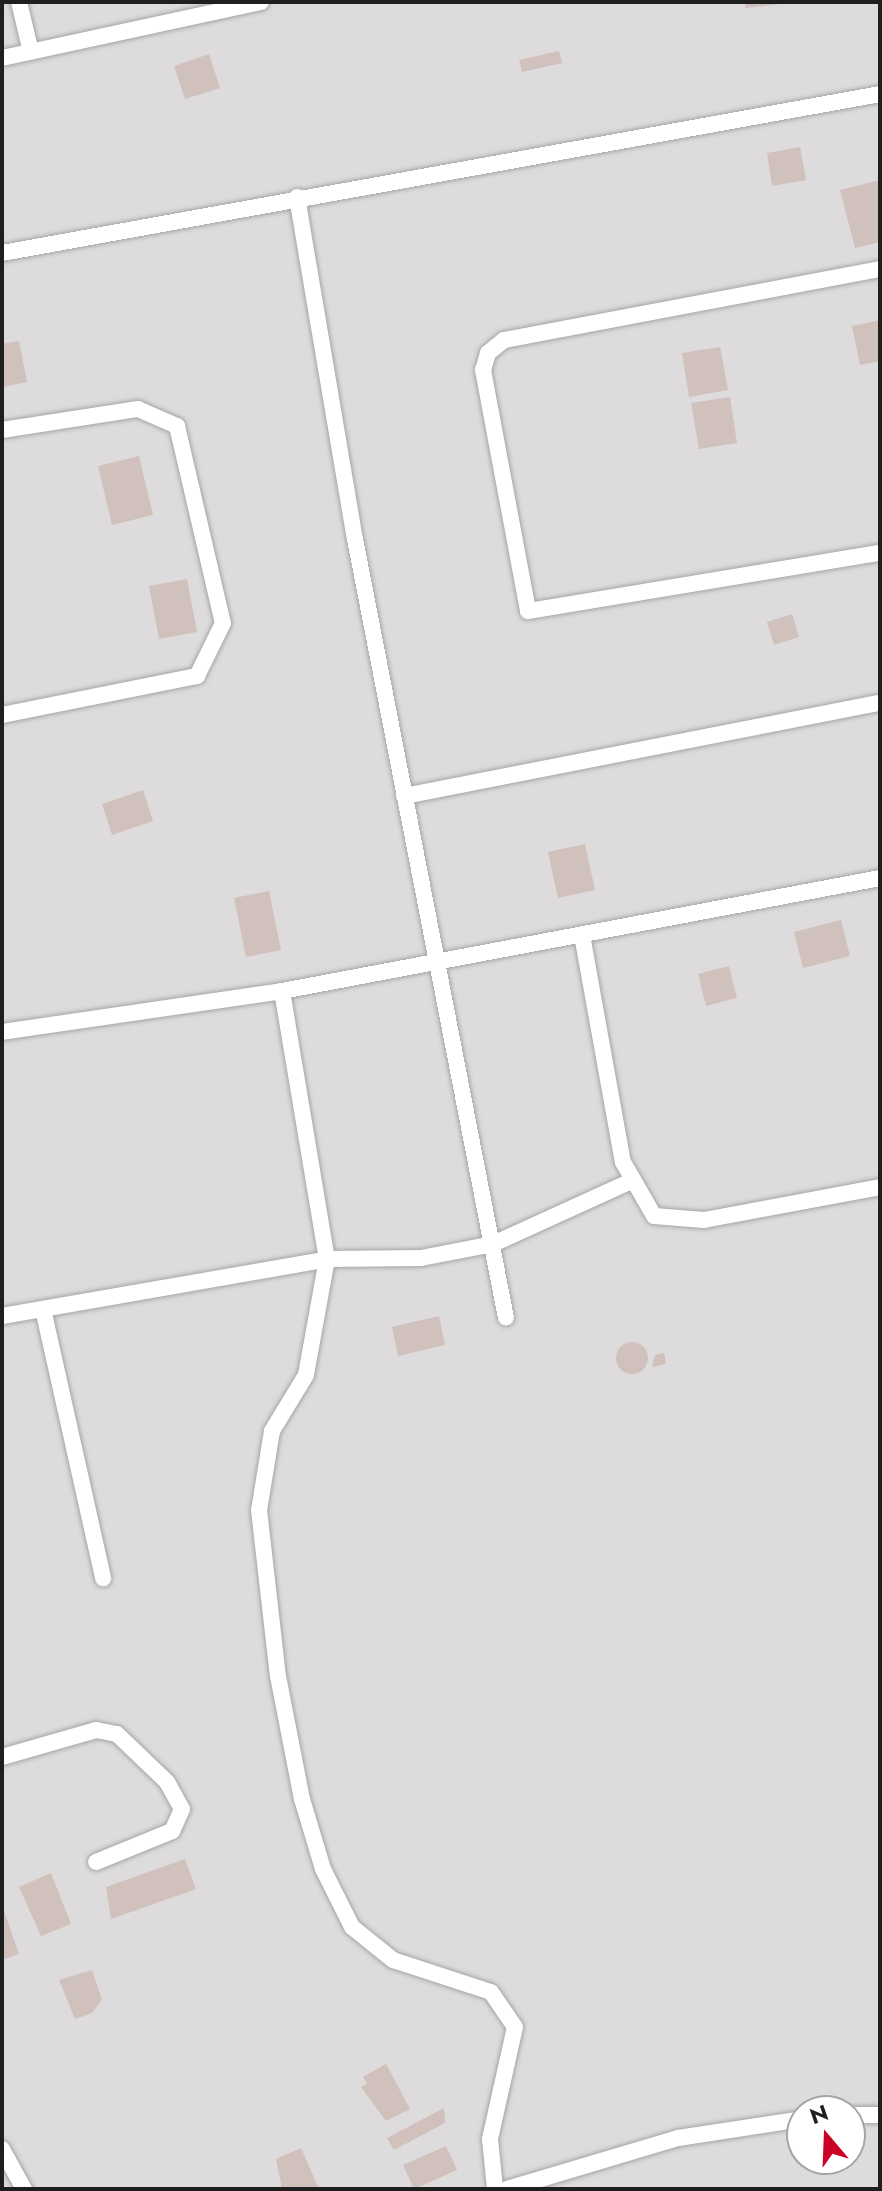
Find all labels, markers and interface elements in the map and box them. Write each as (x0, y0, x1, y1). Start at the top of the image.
north arrow (786, 2095, 866, 2175)
text: N (805, 2096, 832, 2132)

